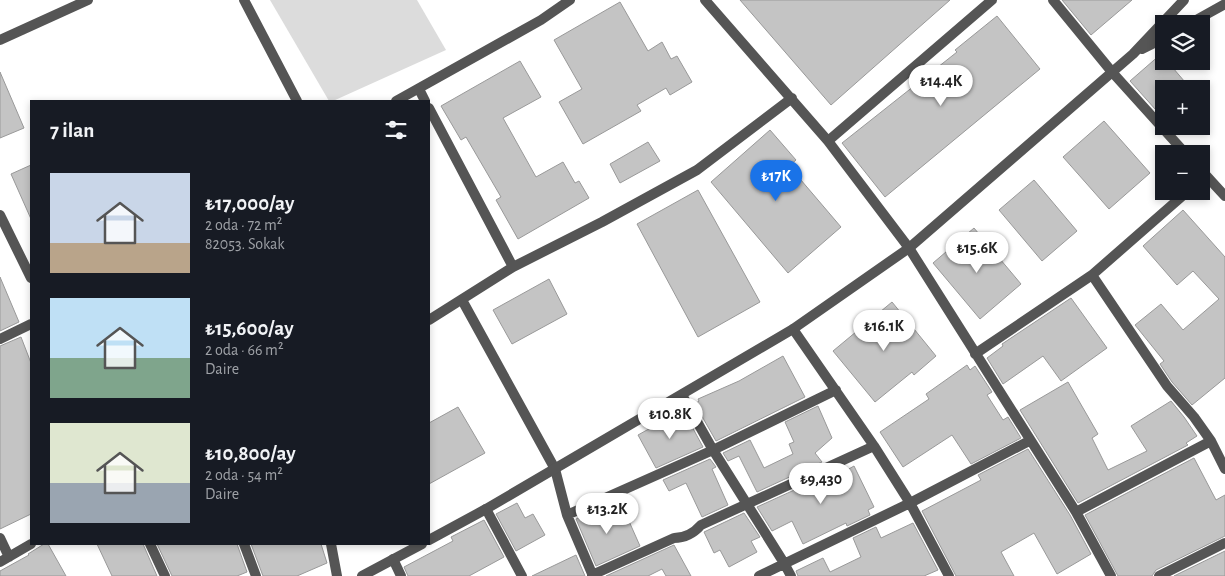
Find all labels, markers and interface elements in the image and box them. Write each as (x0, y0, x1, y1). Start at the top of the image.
map controls (1155, 15, 1210, 200)
button: layers (1155, 15, 1210, 70)
pin: ₺14.4K (900, 64, 982, 107)
text: ₺14.4K (920, 73, 962, 89)
button: + (1155, 80, 1210, 135)
icon: filters (382, 116, 410, 144)
text: 7 ilan (50, 120, 94, 141)
button: − (1155, 145, 1210, 200)
pin: ₺17K (746, 160, 806, 202)
text: ₺17K (761, 168, 791, 184)
icon: home (90, 193, 150, 253)
text: ₺17,000/ay (205, 193, 294, 214)
text: 2 oda · 72 m² (205, 217, 282, 233)
pin: ₺15.6K (936, 232, 1018, 274)
text: 82053. Sokak (205, 236, 285, 252)
text: ₺15.6K (957, 240, 997, 256)
pin: ₺16.1K (843, 310, 925, 352)
icon: home (90, 318, 150, 378)
text: ₺15,600/ay (205, 318, 294, 339)
text: ₺16.1K (864, 318, 904, 334)
text: 2 oda · 66 m² (205, 342, 283, 358)
text: Daire (205, 361, 239, 377)
pin: ₺10.8K (629, 398, 711, 440)
text: ₺10.8K (649, 406, 691, 422)
icon: home (90, 443, 150, 503)
text: ₺10,800/ay (205, 443, 296, 464)
pin: ₺9,430 (780, 462, 862, 505)
text: 2 oda · 54 m² (205, 467, 283, 483)
text: ₺9,430 (800, 471, 842, 487)
text: Daire (205, 486, 239, 502)
pin: ₺13.2K (566, 492, 648, 535)
text: ₺13.2K (587, 501, 627, 517)

